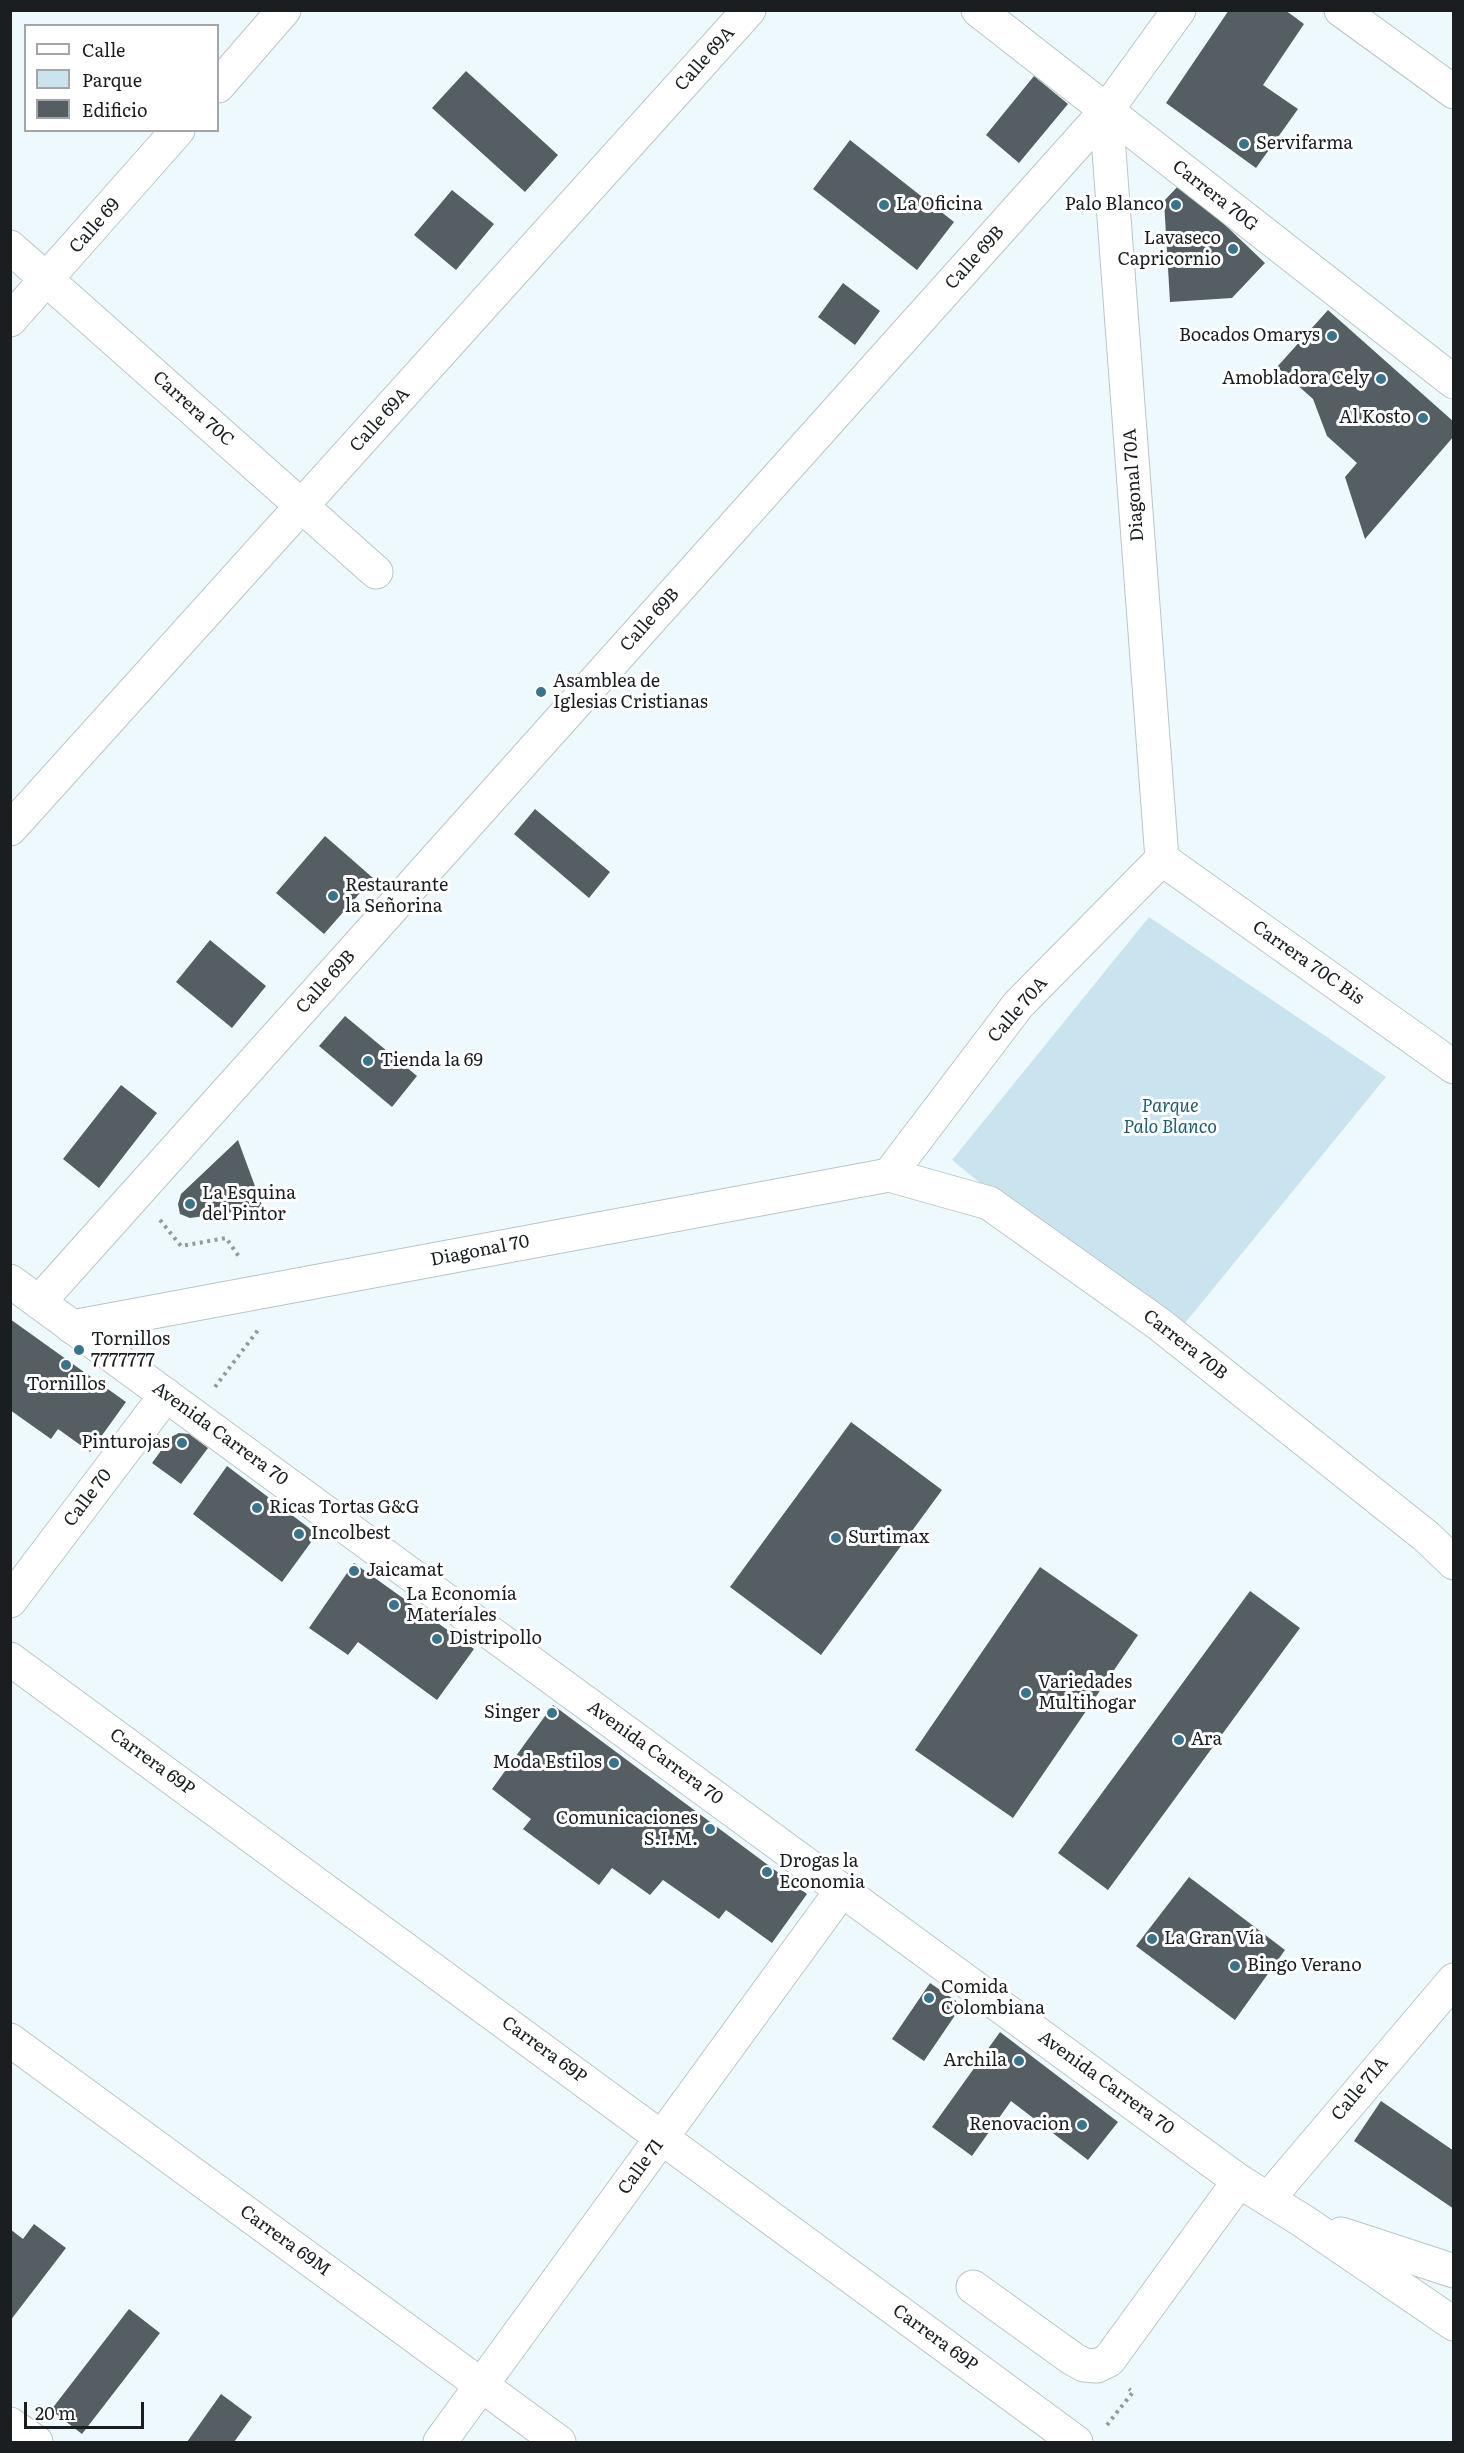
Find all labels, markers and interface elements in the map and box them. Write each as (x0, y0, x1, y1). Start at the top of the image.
street label: Calle 69A (670, 22, 740, 96)
legend (24, 24, 219, 132)
text: Calle (82, 36, 125, 63)
text: Parque (82, 66, 142, 93)
text: Edificio (82, 96, 148, 123)
place label: Servifarma (1256, 133, 1353, 155)
marker: Servifarma (1237, 137, 1251, 151)
street label: Carrera 70G (1168, 156, 1262, 236)
street label: Calle 69 (65, 194, 125, 258)
place label: La Oficina (896, 194, 983, 216)
place label: Palo Blanco (1065, 194, 1164, 216)
marker: La Oficina (877, 198, 891, 212)
marker: Palo Blanco (1169, 198, 1183, 212)
street label: Calle 69B (941, 222, 1009, 294)
place label: Lavaseco Capricornio (1117, 228, 1221, 270)
marker: Lavaseco Capricornio (1226, 242, 1240, 256)
place label: Bocados Omarys (1179, 325, 1320, 347)
marker: Bocados Omarys (1325, 329, 1339, 343)
street label: Carrera 70C (148, 367, 238, 451)
place label: Amobladora Cely (1222, 368, 1369, 390)
marker: Amobladora Cely (1374, 372, 1388, 386)
street label: Calle 69A (345, 383, 415, 457)
place label: Al Kosto (1339, 407, 1411, 429)
marker: Al Kosto (1416, 411, 1430, 425)
street label: Diagonal 70A (1119, 428, 1149, 542)
street label: Calle 69B (616, 584, 684, 656)
place label: Asamblea de Iglesias Cristianas (553, 671, 708, 714)
marker: Asamblea de Iglesias Cristianas (534, 685, 548, 699)
place label: Restaurante la Señorina (345, 875, 448, 918)
marker: Restaurante la Señorina (326, 889, 340, 903)
street label: Carrera 70C Bis (1248, 916, 1368, 1010)
street label: Calle 69B (292, 946, 360, 1018)
street label: Calle 70A (984, 973, 1052, 1047)
place label: Tienda la 69 (380, 1050, 483, 1072)
marker: Tienda la 69 (361, 1054, 375, 1068)
park label: Parque Palo Blanco (1123, 1096, 1217, 1138)
place label: La Esquina del Pintor (202, 1183, 296, 1226)
marker: La Esquina del Pintor (183, 1197, 197, 1211)
street label: Diagonal 70 (429, 1231, 531, 1271)
street label: Carrera 70B (1138, 1305, 1232, 1385)
place label: Tornillos 7777777 (91, 1329, 170, 1372)
marker: Tornillos 7777777 (72, 1343, 86, 1357)
marker: Tornillos (59, 1358, 73, 1372)
place label: Tornillos (26, 1374, 106, 1396)
street label: Avenida Carrera 70 (148, 1378, 292, 1490)
place label: Pinturojas (81, 1432, 170, 1454)
marker: Pinturojas (175, 1436, 189, 1450)
street label: Calle 70 (59, 1465, 117, 1531)
place label: Ricas Tortas G&G (269, 1497, 419, 1519)
marker: Ricas Tortas G&G (250, 1501, 264, 1515)
place label: Incolbest (311, 1523, 391, 1545)
marker: Incolbest (292, 1527, 306, 1541)
place label: Surtimax (848, 1527, 929, 1549)
marker: Surtimax (829, 1531, 843, 1545)
place label: Jaicamat (366, 1560, 443, 1582)
marker: Jaicamat (347, 1564, 361, 1578)
place label: La Economía Materíales (406, 1584, 517, 1626)
marker: La Economía Materíales (387, 1598, 401, 1612)
place label: Distripollo (449, 1628, 542, 1650)
marker: Distripollo (430, 1632, 444, 1646)
place label: Variedades Multihogar (1038, 1672, 1136, 1714)
marker: Variedades Multihogar (1019, 1686, 1033, 1700)
street label: Avenida Carrera 70 (583, 1697, 727, 1809)
place label: Singer (484, 1702, 540, 1724)
marker: Singer (545, 1706, 559, 1720)
street label: Carrera 69P (105, 1724, 199, 1800)
place label: Ara (1191, 1729, 1222, 1751)
marker: Ara (1172, 1733, 1186, 1747)
place label: Moda Estilos (492, 1752, 602, 1774)
marker: Moda Estilos (607, 1756, 621, 1770)
place label: Comunicaciones S.I.M. (556, 1808, 698, 1850)
marker: Comunicaciones S.I.M. (703, 1822, 717, 1836)
place label: Drogas la Economia (779, 1851, 865, 1894)
marker: Drogas la Economia (760, 1865, 774, 1879)
place label: La Gran Vía (1164, 1928, 1265, 1950)
marker: La Gran Vía (1145, 1932, 1159, 1946)
place label: Bingo Verano (1247, 1955, 1362, 1977)
marker: Bingo Verano (1228, 1959, 1242, 1973)
place label: Comida Colombiana (941, 1977, 1045, 2020)
marker: Comida Colombiana (922, 1991, 936, 2005)
street label: Carrera 69P (497, 2012, 591, 2088)
street label: Avenida Carrera 70 (1034, 2027, 1178, 2139)
place label: Archila (943, 2050, 1007, 2072)
street label: Calle 71A (1327, 2053, 1393, 2125)
marker: Archila (1012, 2054, 1026, 2068)
place label: Renovacion (969, 2114, 1070, 2136)
marker: Renovacion (1075, 2118, 1089, 2132)
street label: Calle 71 (614, 2135, 668, 2199)
street label: Carrera 69M (235, 2201, 335, 2281)
street label: Carrera 69P (888, 2300, 982, 2376)
scale bar (27, 2390, 147, 2428)
text: 20 m (35, 2399, 76, 2426)

